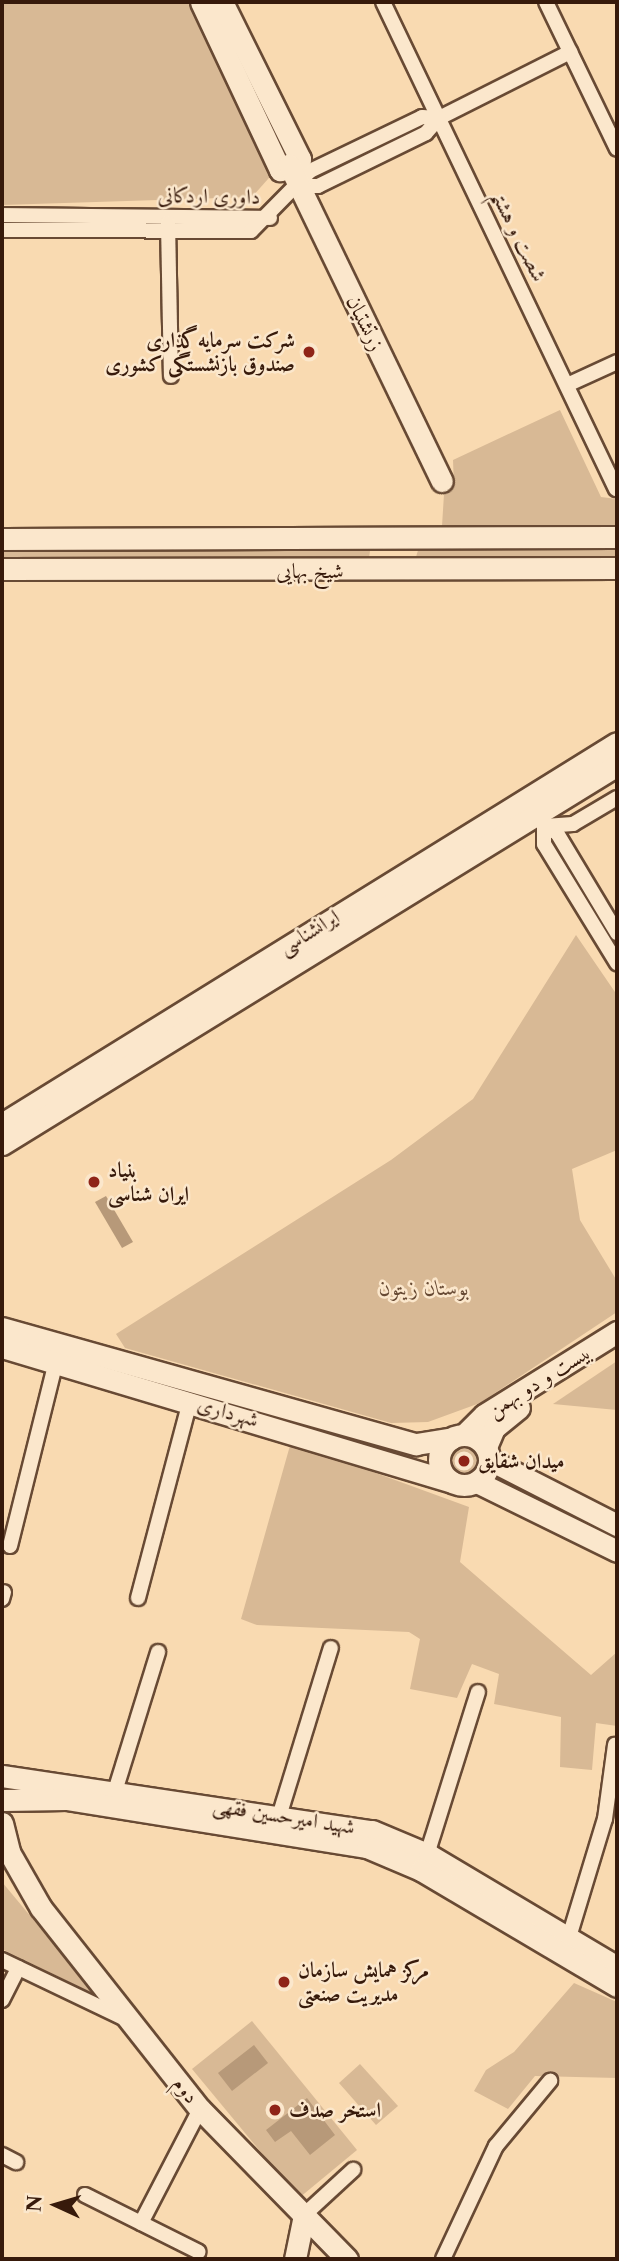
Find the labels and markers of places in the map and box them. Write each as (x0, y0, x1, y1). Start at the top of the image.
place label: شرکت سرمایه‌گذاری صندوق بازنشستگی کشوری (105, 327, 295, 377)
marker: شرکت سرمایه‌گذاری صندوق بازنشستگی کشوری (301, 344, 317, 360)
place label: بنیاد ایران شناسی (108, 1157, 189, 1207)
marker: بنیاد ایران شناسی (86, 1174, 102, 1190)
place label: میدان شقایق (478, 1448, 564, 1474)
marker: میدان شقایق (456, 1453, 472, 1469)
place label: مرکز همایش سازمان مدیریت صنعتی (298, 1957, 429, 2007)
marker: مرکز همایش سازمان مدیریت صنعتی (276, 1974, 292, 1990)
place label: استخر صدف (289, 2097, 381, 2123)
marker: استخر صدف (267, 2102, 283, 2118)

